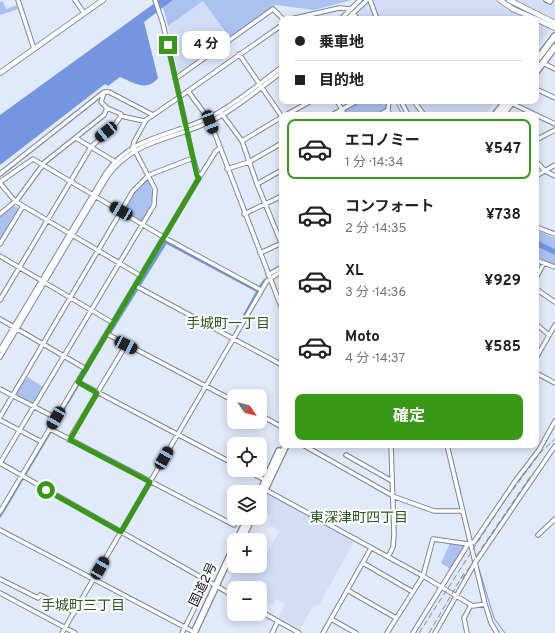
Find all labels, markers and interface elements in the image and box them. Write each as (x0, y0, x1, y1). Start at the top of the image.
callout: 4 分 (182, 31, 230, 59)
text: 乗車地 (319, 34, 364, 53)
route end (159, 36, 177, 54)
text: 4 分 (194, 37, 218, 53)
text: 目的地 (319, 72, 364, 91)
car (200, 109, 220, 135)
car (93, 120, 119, 144)
icon: car (297, 131, 333, 167)
text: エコノミー (345, 132, 420, 151)
text: ¥547 (485, 140, 521, 159)
text: 1 分 · 14:34 (345, 155, 404, 171)
icon: car (297, 197, 333, 233)
text: コンフォート (345, 198, 435, 217)
car (108, 200, 134, 222)
text: ¥738 (486, 206, 521, 225)
text: 2 分 · 14:35 (345, 221, 407, 237)
text: XL (345, 262, 363, 281)
icon: car (297, 263, 333, 299)
text: ¥929 (484, 272, 521, 291)
text: 3 分 · 14:36 (345, 285, 406, 301)
district label: 手城町一丁目 (186, 316, 270, 333)
text: Moto (345, 328, 380, 347)
icon: car (297, 329, 333, 365)
car (113, 334, 139, 356)
text: ¥585 (484, 338, 521, 357)
text: 4 分 · 14:37 (345, 351, 405, 367)
north arrow (227, 389, 267, 429)
map controls (227, 389, 267, 621)
button: 確定 (295, 394, 523, 440)
car (45, 405, 67, 431)
button: locate (227, 437, 267, 477)
car (153, 445, 175, 471)
route start (37, 481, 55, 499)
button: layers (227, 485, 267, 525)
district label: 東深津町四丁目 (310, 510, 408, 527)
button: + (227, 533, 267, 573)
car (89, 555, 111, 581)
street label: 国道2号 (187, 560, 221, 610)
button: − (227, 581, 267, 621)
district label: 手城町三丁目 (41, 598, 125, 615)

